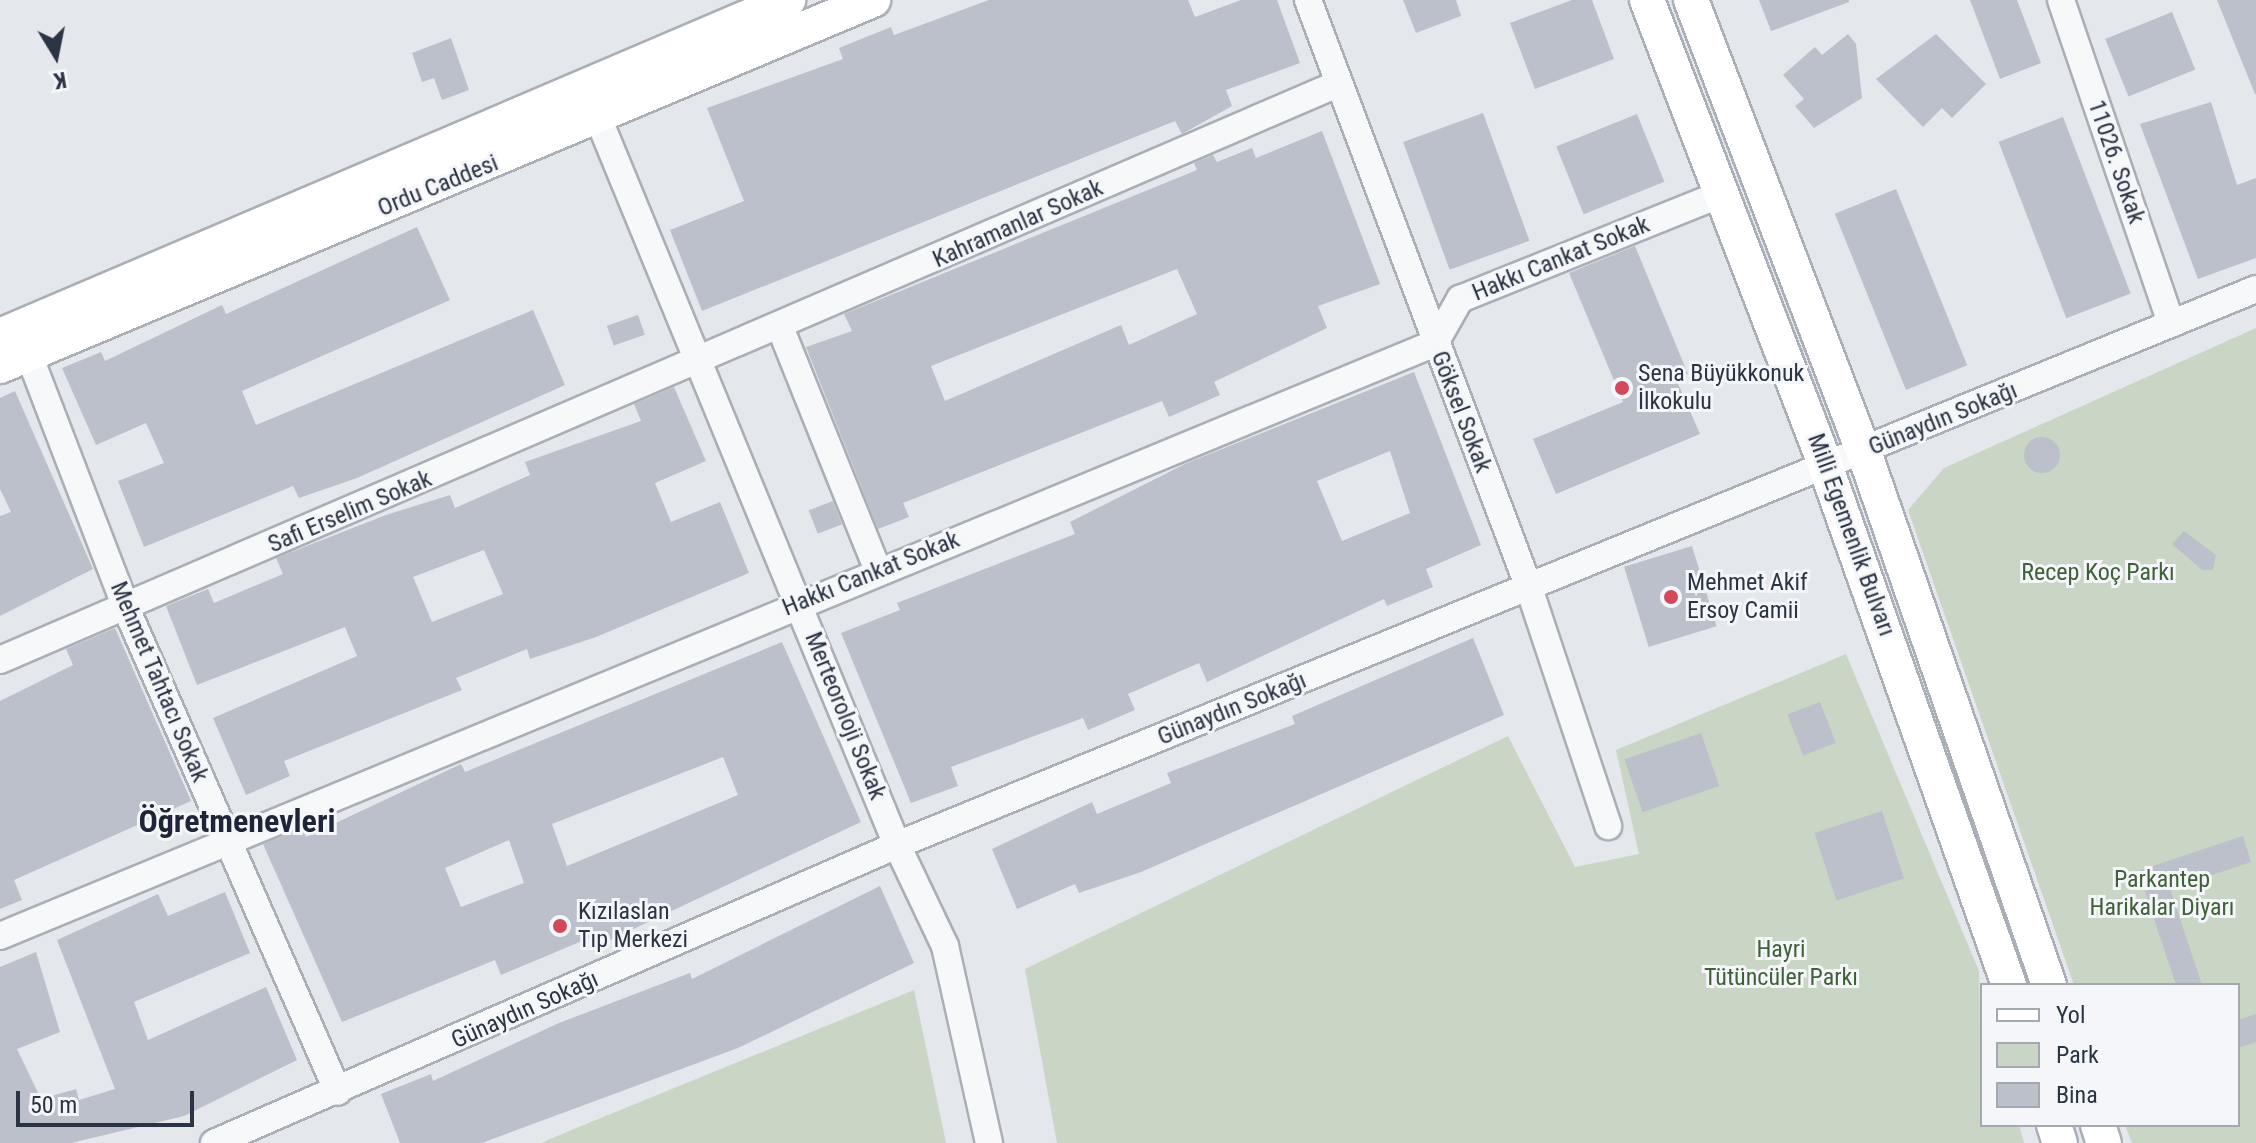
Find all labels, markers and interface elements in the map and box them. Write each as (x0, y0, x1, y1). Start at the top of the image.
north arrow (16, 16, 96, 96)
text: K (52, 67, 68, 93)
street label: 11026. Sokak (2081, 96, 2151, 228)
street label: Ordu Caddesi (374, 149, 502, 223)
street label: Kahramanlar Sokak (928, 174, 1108, 274)
street label: Hakkı Cankat Sokak (1468, 210, 1654, 308)
street label: Göksel Sokak (1425, 347, 1497, 477)
place label: Sena Büyükkonuk İlkokulu (1638, 360, 1804, 416)
street label: Günaydın Sokağı (1865, 376, 2021, 462)
marker: Sena Büyükkonuk İlkokulu (1613, 379, 1631, 397)
street label: Milli Egemenlik Bulvarı (1801, 430, 1901, 640)
street label: Safi Erselim Sokak (264, 465, 436, 559)
street label: Hakkı Cankat Sokak (778, 525, 964, 623)
park label: Recep Koç Parkı (2021, 559, 2175, 587)
place label: Mehmet Akif Ersoy Camii (1687, 569, 1808, 625)
street label: Mehmet Tahtacı Sokak (104, 577, 214, 787)
marker: Mehmet Akif Ersoy Camii (1662, 588, 1680, 606)
street label: Merteoroloji Sokak (798, 628, 892, 804)
street label: Günaydın Sokağı (1154, 666, 1310, 752)
district label: Öğretmenevleri (138, 802, 336, 840)
park label: Parkantep Harikalar Diyarı (2090, 866, 2234, 922)
place label: Kızılaslan Tıp Merkezi (578, 898, 688, 954)
marker: Kızılaslan Tıp Merkezi (549, 915, 571, 937)
park label: Hayri Tütüncüler Parkı (1704, 936, 1858, 992)
street label: Günaydın Sokağı (447, 965, 603, 1055)
legend (1980, 983, 2240, 1127)
text: Yol (2056, 1001, 2085, 1029)
text: Park (2056, 1041, 2099, 1069)
scale bar (20, 1075, 198, 1125)
text: Bina (2056, 1081, 2098, 1109)
text: 50 m (30, 1091, 77, 1119)

